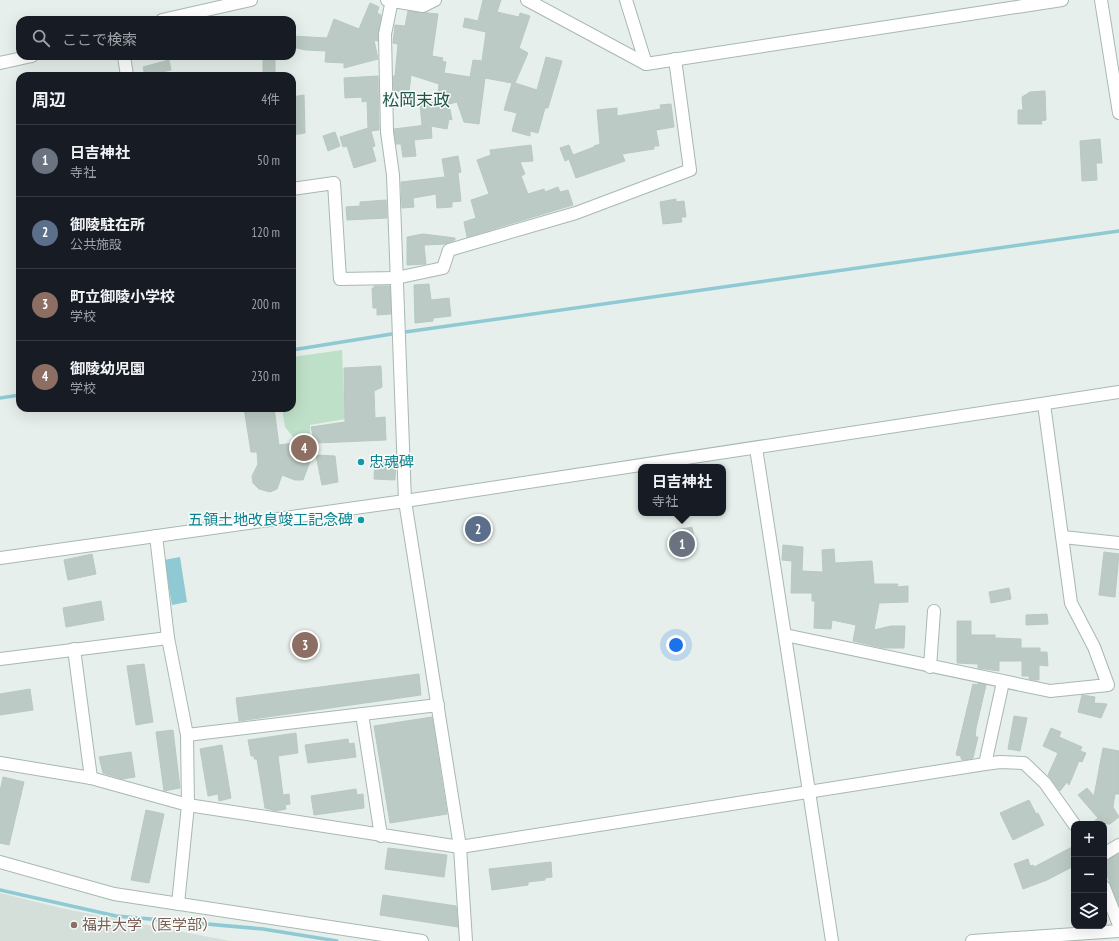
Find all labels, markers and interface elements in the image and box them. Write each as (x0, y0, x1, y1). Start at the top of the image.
search box (16, 16, 296, 60)
icon: search (30, 27, 52, 49)
text: ここで検索 (62, 30, 137, 49)
text: 周辺 (32, 89, 66, 111)
district label: 松岡末政 (382, 89, 450, 111)
text: 4件 (261, 91, 280, 108)
text: 日吉神社 (70, 143, 130, 162)
text: 1 (42, 152, 48, 169)
text: 50 m (257, 152, 280, 169)
text: 寺社 (70, 164, 96, 181)
text: 御陵駐在所 (70, 215, 145, 234)
text: 2 (42, 224, 48, 241)
text: 120 m (251, 224, 280, 241)
text: 公共施設 (70, 236, 122, 253)
text: 町立御陵小学校 (70, 287, 175, 306)
text: 3 (42, 296, 48, 313)
text: 200 m (251, 296, 280, 313)
text: 学校 (70, 308, 96, 325)
text: 御陵幼児園 (70, 359, 145, 378)
text: 4 (42, 368, 48, 385)
text: 230 m (251, 368, 280, 385)
text: 学校 (70, 380, 96, 397)
pin: 4 (291, 433, 317, 463)
place label: 忠魂碑 (369, 452, 414, 471)
marker: 忠魂碑 (356, 457, 366, 467)
popup (638, 464, 726, 516)
text: 日吉神社 (652, 472, 712, 491)
text: 寺社 (652, 493, 678, 510)
place label: 五領土地改良竣工記念碑 (188, 510, 353, 529)
pin: 2 (465, 514, 491, 544)
marker: 五領土地改良竣工記念碑 (356, 515, 366, 525)
pin: 1 (669, 529, 695, 559)
pin: 3 (292, 630, 318, 660)
your location (666, 635, 686, 655)
map controls (1071, 821, 1107, 929)
button: + (1071, 821, 1107, 857)
button: − (1071, 857, 1107, 893)
button: layers (1071, 893, 1107, 929)
place label: 福井大学（医学部） (82, 915, 217, 934)
marker: 福井大学（医学部） (69, 920, 79, 930)

